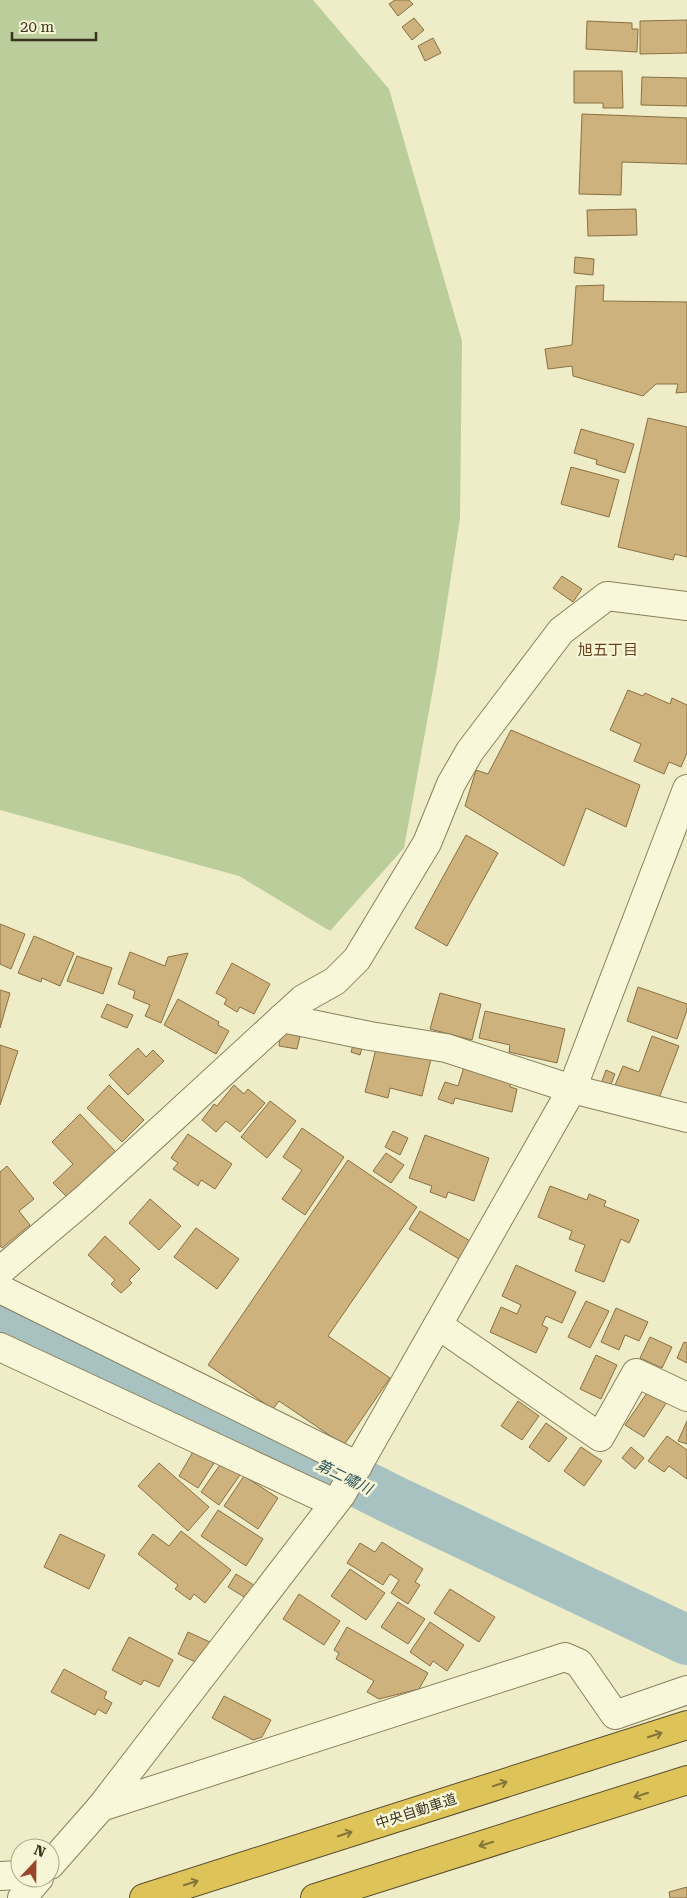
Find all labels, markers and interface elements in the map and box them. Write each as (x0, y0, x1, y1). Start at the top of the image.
scale bar (12, 10, 96, 42)
text: 20 m (20, 18, 55, 36)
district label: 旭五丁目 (578, 641, 638, 659)
water label: 第二嘯川 (313, 1456, 377, 1499)
one-way arrow (647, 1730, 662, 1739)
one-way arrow (492, 1779, 508, 1789)
street label: 中央自動車道 (374, 1790, 458, 1832)
one-way arrow (633, 1791, 649, 1800)
one-way arrow (337, 1828, 353, 1838)
north arrow (10, 1838, 60, 1888)
one-way arrow (478, 1840, 494, 1849)
text: N (32, 1842, 48, 1860)
one-way arrow (182, 1878, 198, 1888)

